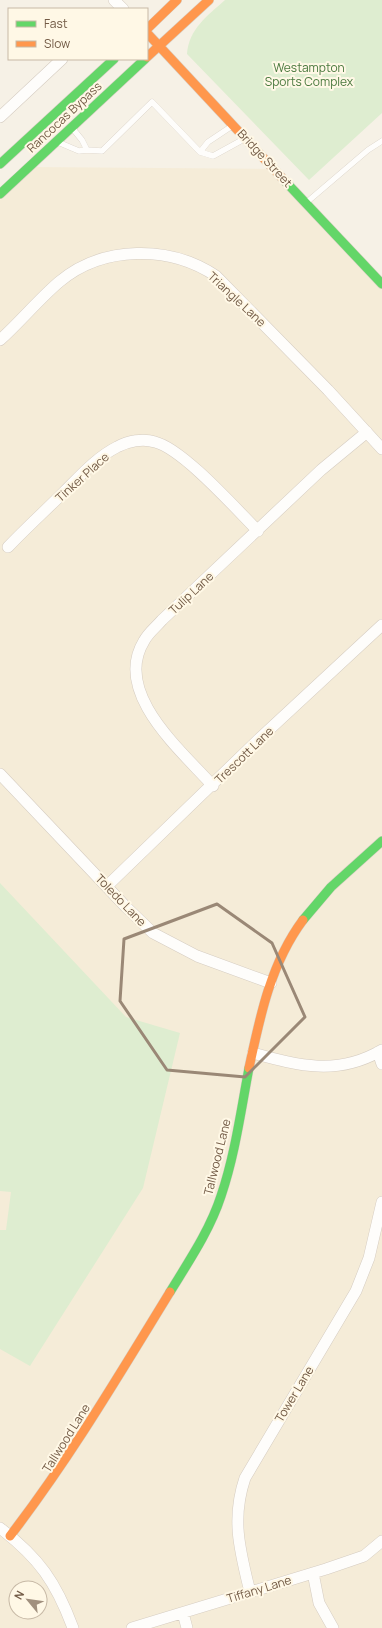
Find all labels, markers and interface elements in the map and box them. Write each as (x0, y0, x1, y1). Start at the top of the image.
legend (8, 8, 148, 60)
text: Fast (44, 15, 68, 32)
text: Slow (44, 35, 70, 52)
park label: Westampton Sports Complex (265, 59, 354, 90)
street label: Rancocas Bypass (23, 78, 105, 156)
street label: Bridge Street (234, 125, 296, 191)
street label: Triangle Lane (204, 268, 270, 330)
street label: Tinker Place (51, 448, 113, 506)
street label: Tulip Lane (165, 568, 217, 618)
street label: Trescott Lane (211, 723, 277, 787)
street label: Toledo Lane (92, 870, 150, 930)
street label: Tallwood Lane (199, 1117, 235, 1197)
street label: Tower Lane (271, 1363, 317, 1425)
street label: Tallwood Lane (38, 1400, 94, 1476)
street label: Tiffany Lane (225, 1571, 293, 1607)
north arrow (8, 1580, 48, 1620)
text: N (10, 1588, 27, 1602)

